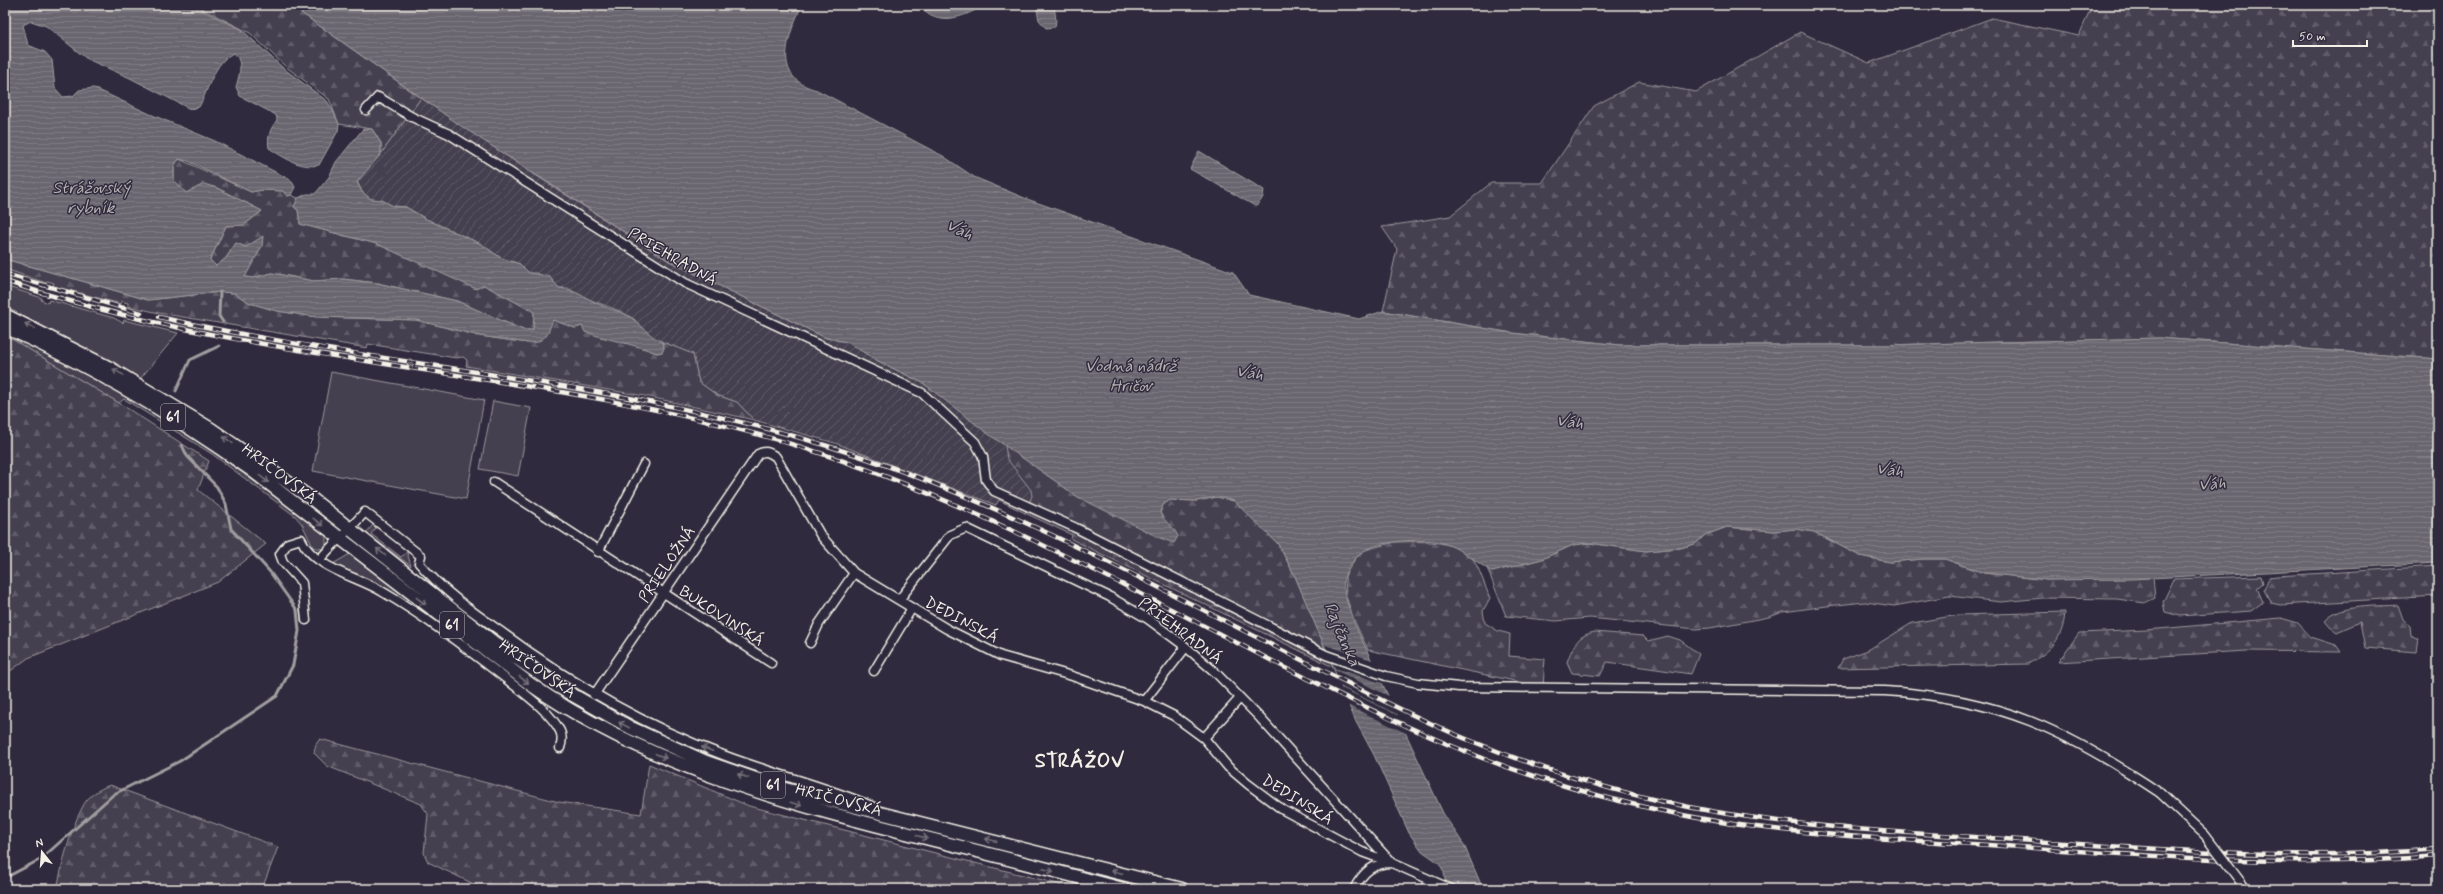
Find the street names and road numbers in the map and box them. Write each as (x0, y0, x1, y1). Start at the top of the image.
street label: PRIEHRADNÁ (624, 223, 721, 291)
road number: 61 (161, 404, 185, 430)
street label: HRIČOVSKÁ (237, 439, 321, 509)
street label: PRIELOŽNÁ (634, 523, 701, 607)
street label: BUKOVINSKÁ (675, 581, 768, 652)
street label: DEDINSKÁ (921, 592, 1002, 648)
street label: PRIEHRADNÁ (1134, 593, 1226, 670)
road number: 61 (440, 612, 464, 638)
street label: HRIČOVSKÁ (495, 635, 580, 703)
street label: DEDINSKÁ (1258, 770, 1337, 830)
road number: 61 (761, 772, 785, 798)
street label: HRIČOVSKÁ (793, 779, 884, 822)

